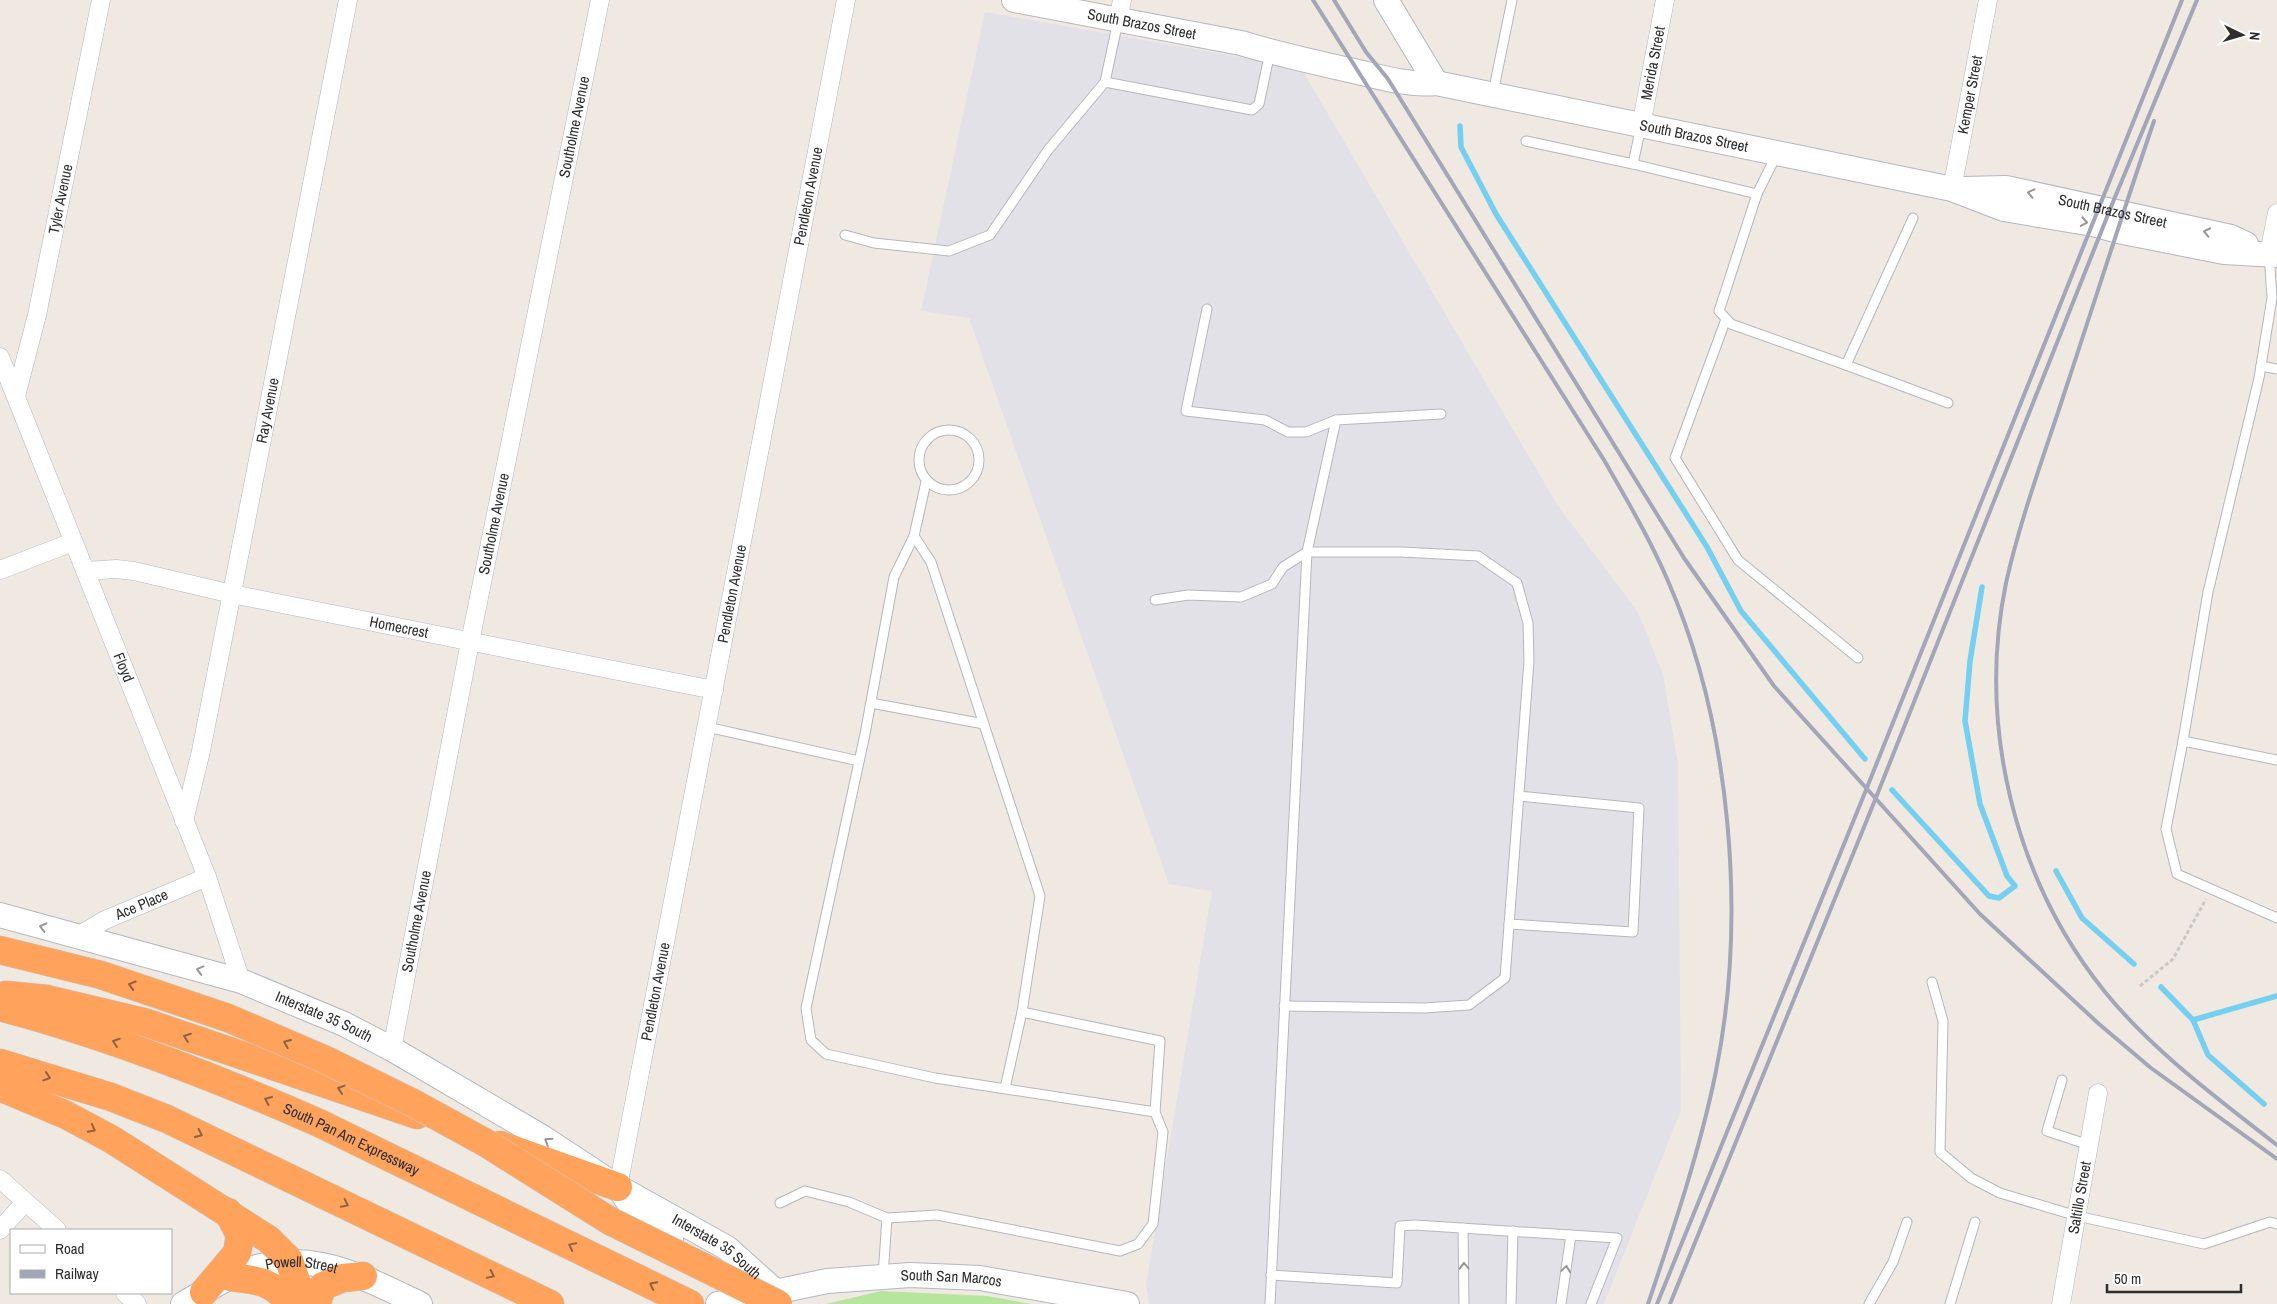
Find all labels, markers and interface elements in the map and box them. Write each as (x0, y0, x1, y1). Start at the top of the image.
street label: South Brazos Street (1086, 3, 1198, 44)
north arrow (2217, 10, 2267, 60)
street label: Merida Street (1635, 24, 1670, 102)
text: N (2246, 31, 2264, 41)
street label: Kemper Street (1952, 53, 1987, 136)
street label: Southolme Avenue (553, 74, 594, 179)
street label: South Brazos Street (1638, 114, 1751, 157)
street label: Pendleton Avenue (788, 145, 828, 247)
street label: Tyler Avenue (43, 162, 77, 236)
one-way arrow (2026, 189, 2035, 199)
street label: South Brazos Street (2057, 189, 2169, 233)
one-way arrow (2079, 217, 2088, 227)
one-way arrow (2202, 227, 2211, 238)
street label: Ray Avenue (250, 376, 284, 445)
street label: Southolme Avenue (473, 471, 514, 576)
street label: Pendleton Avenue (712, 543, 751, 645)
street label: Homecrest (368, 611, 431, 643)
street label: Floyd (109, 649, 139, 685)
street label: Southolme Avenue (396, 868, 436, 974)
street label: Ace Place (111, 884, 171, 925)
one-way arrow (38, 922, 47, 933)
street label: Pendleton Avenue (635, 940, 675, 1042)
one-way arrow (195, 965, 204, 976)
one-way arrow (129, 980, 137, 990)
street label: Interstate 35 South (272, 986, 376, 1047)
one-way arrow (184, 1033, 192, 1043)
one-way arrow (112, 1038, 121, 1048)
one-way arrow (283, 1039, 292, 1049)
one-way arrow (42, 1071, 51, 1081)
one-way arrow (337, 1085, 346, 1095)
one-way arrow (264, 1096, 273, 1106)
street label: South Pan Am Expressway (280, 1098, 424, 1181)
one-way arrow (87, 1123, 96, 1133)
one-way arrow (194, 1128, 203, 1138)
one-way arrow (544, 1138, 553, 1148)
street label: Saltillo Street (2062, 1159, 2096, 1235)
one-way arrow (340, 1198, 349, 1208)
street label: Interstate 35 South (669, 1208, 766, 1284)
legend (10, 1229, 172, 1294)
text: Road (55, 1238, 84, 1259)
one-way arrow (568, 1242, 577, 1252)
street label: Powell Street (263, 1251, 341, 1278)
one-way arrow (1459, 1262, 1469, 1270)
scale bar (2107, 1262, 2241, 1294)
text: Railway (55, 1263, 100, 1284)
street label: South San Marcos (900, 1264, 1004, 1292)
one-way arrow (1560, 1265, 1570, 1274)
text: 50 m (2114, 1268, 2141, 1289)
one-way arrow (486, 1269, 495, 1279)
one-way arrow (649, 1281, 658, 1292)

